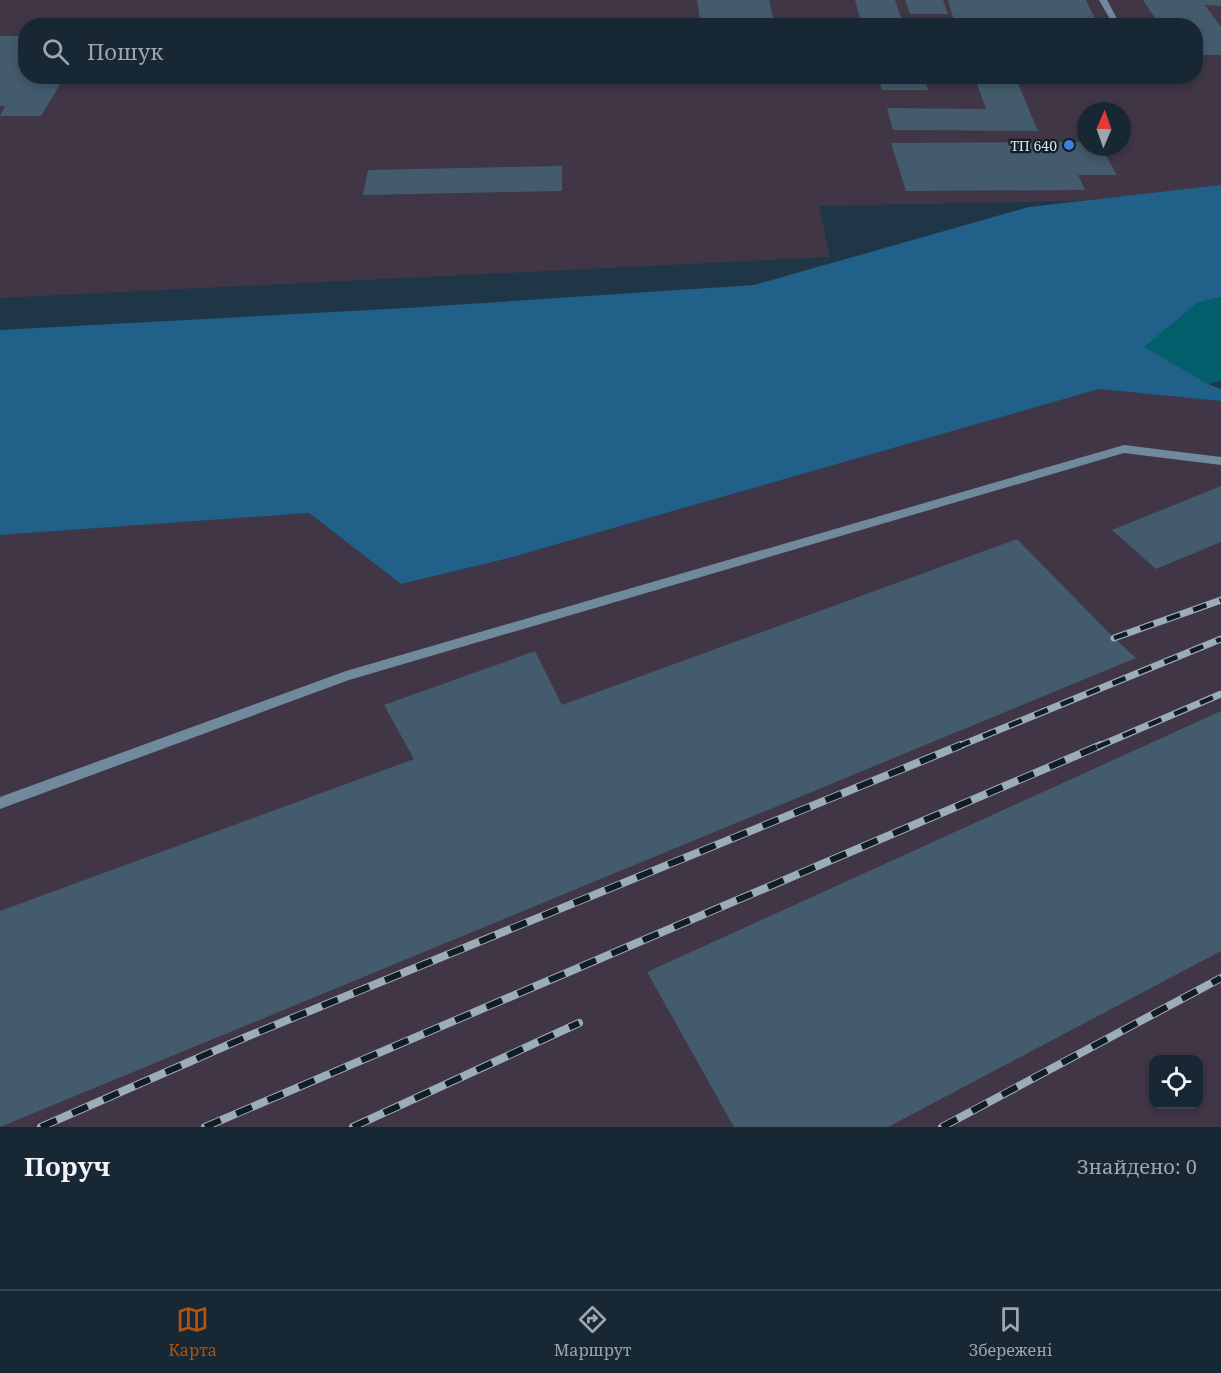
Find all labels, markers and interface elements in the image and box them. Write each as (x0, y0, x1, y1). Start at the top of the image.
search box (18, 18, 1203, 84)
icon: search (39, 35, 72, 68)
text: Пошук (87, 36, 163, 66)
north arrow (1077, 102, 1131, 156)
place label: ТП 640 (1010, 136, 1057, 155)
marker: ТП 640 (1062, 138, 1076, 152)
map controls (1149, 1055, 1203, 1109)
button: locate (1149, 1055, 1203, 1109)
text: Поруч (24, 1148, 110, 1184)
text: Знайдено: 0 (1077, 1153, 1197, 1180)
tab: Карта (169, 1303, 217, 1361)
tab: Маршрут (554, 1303, 631, 1361)
tab: Збережені (969, 1303, 1052, 1361)

